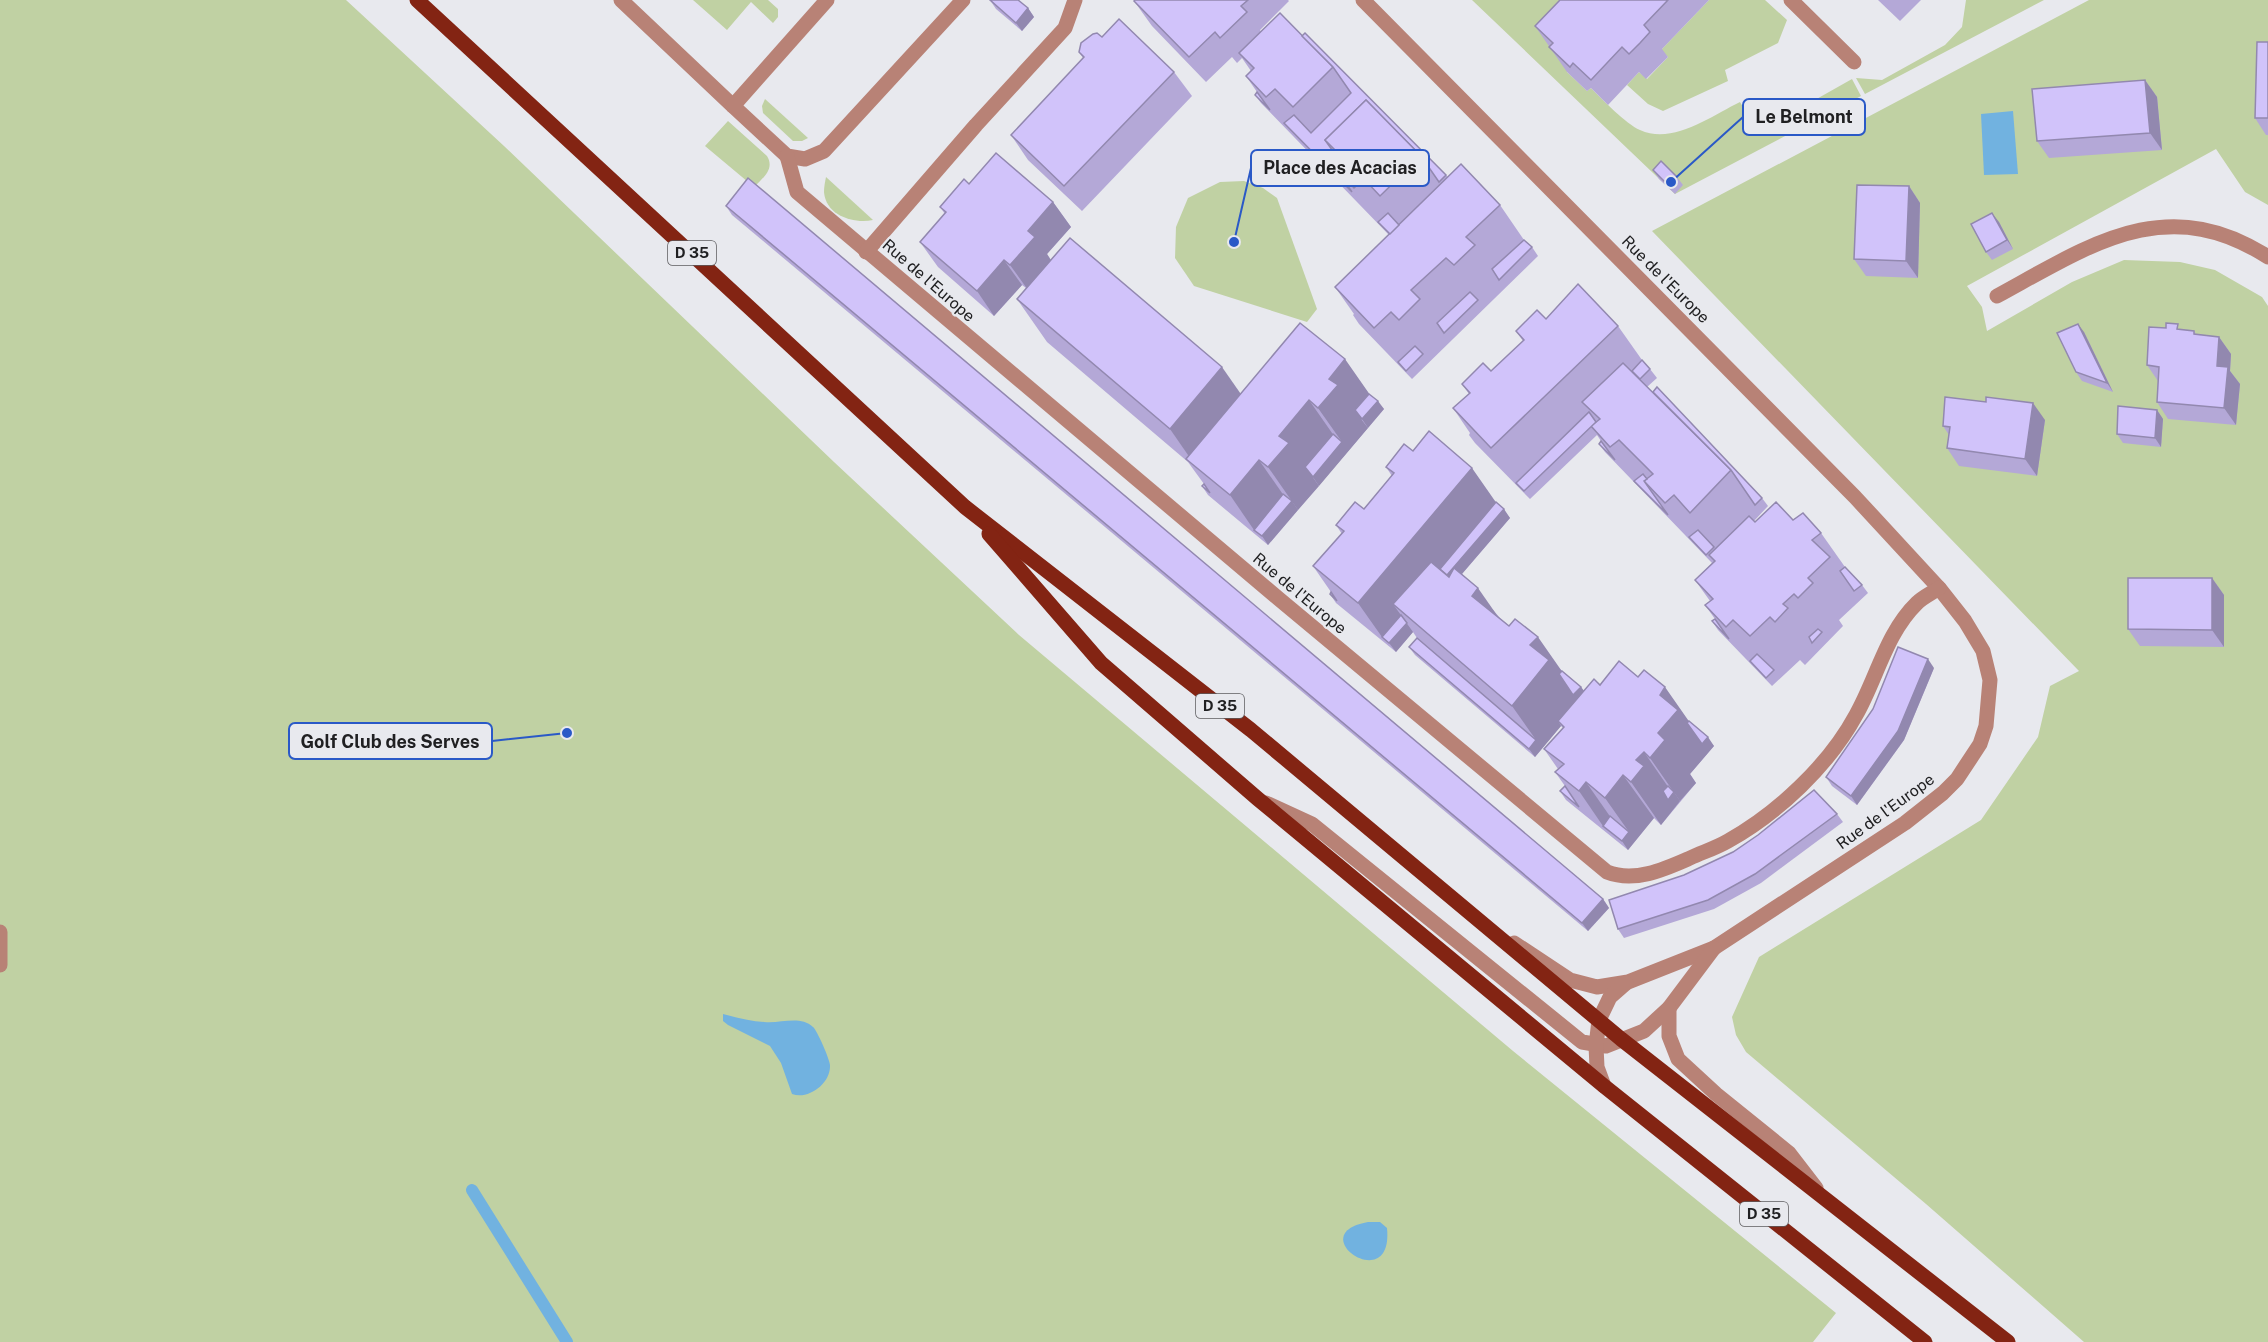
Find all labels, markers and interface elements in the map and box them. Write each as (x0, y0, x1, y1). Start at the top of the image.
callout: Le Belmont (1743, 99, 1865, 135)
text: Le Belmont (1755, 106, 1853, 127)
callout: Place des Acacias (1251, 150, 1429, 186)
text: Place des Acacias (1263, 157, 1417, 178)
street label: Rue de l'Europe (1618, 232, 1713, 327)
street label: Rue de l'Europe (879, 235, 979, 326)
road number: D 35 (668, 241, 716, 265)
street label: Rue de l'Europe (1249, 549, 1350, 638)
road number: D 35 (1196, 694, 1244, 718)
callout: Golf Club des Serves (289, 723, 492, 759)
text: Golf Club des Serves (300, 731, 480, 752)
street label: Rue de l'Europe (1833, 770, 1938, 853)
road number: D 35 (1740, 1202, 1788, 1226)

